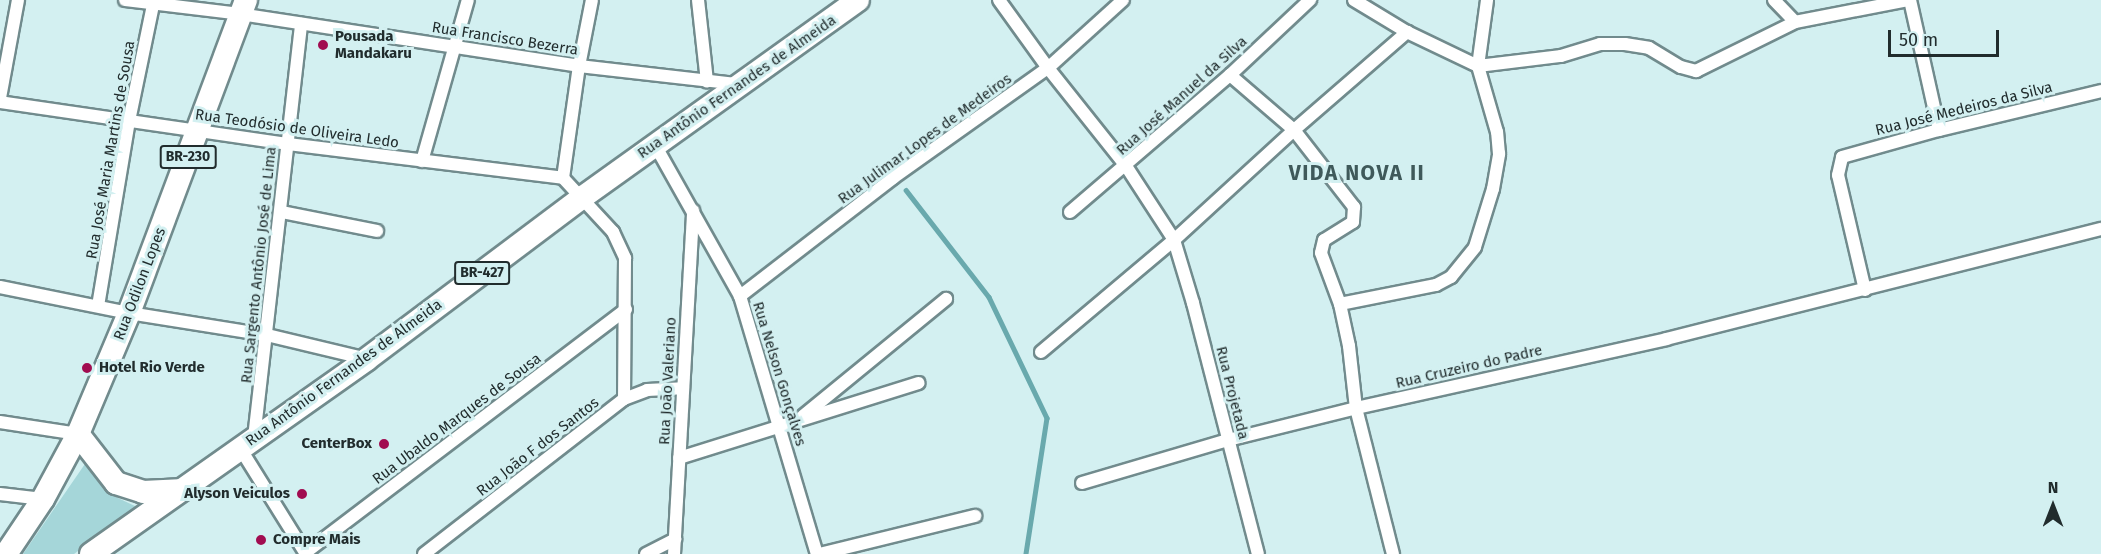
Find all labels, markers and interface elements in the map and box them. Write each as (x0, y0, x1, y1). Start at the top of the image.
street label: Rua Antônio Fernandes de Almeida (634, 11, 840, 163)
scale bar (1891, 18, 2002, 56)
street label: Rua Francisco Bezerra (430, 19, 580, 59)
place label: Pousada Mandakaru (335, 27, 412, 62)
text: 50 m (1899, 29, 1938, 51)
street label: Rua José Manuel da Silva (1113, 33, 1251, 159)
marker: Pousada Mandakaru (316, 38, 330, 52)
street label: Rua José Maria Martins de Sousa (83, 39, 139, 261)
street label: Rua Julimar Lopes de Medeiros (835, 70, 1015, 208)
street label: Rua José Medeiros da Silva (1874, 78, 2054, 140)
street label: Rua Teodósio de Oliveira Ledo (194, 106, 400, 152)
road number: BR-230 (160, 146, 216, 168)
street label: Rua Sargento Antônio José de Lima (238, 146, 280, 384)
district label: VIDA NOVA II (1289, 160, 1425, 186)
street label: Rua Odilon Lopes (110, 225, 170, 343)
road number: BR-427 (454, 262, 510, 284)
street label: Rua Antônio Fernandes de Almeida (242, 296, 446, 450)
street label: Rua Nelson Gonçalves (748, 300, 810, 448)
street label: Rua João Valeriano (656, 317, 680, 445)
street label: Rua Cruzeiro do Padre (1394, 341, 1544, 393)
street label: Rua Projetada (1212, 345, 1252, 441)
street label: Rua Ubaldo Marques de Sousa (369, 350, 545, 488)
place label: Hotel Rio Verde (99, 359, 205, 377)
marker: Hotel Rio Verde (80, 361, 94, 375)
street label: Rua João F dos Santos (473, 394, 603, 500)
place label: CenterBox (301, 435, 372, 453)
marker: CenterBox (377, 437, 391, 451)
north arrow (2023, 476, 2083, 536)
text: N (2048, 478, 2058, 497)
place label: Alyson Veiculos (184, 485, 290, 503)
marker: Alyson Veiculos (295, 487, 309, 501)
place label: Compre Mais (273, 531, 361, 549)
marker: Compre Mais (254, 533, 268, 547)

